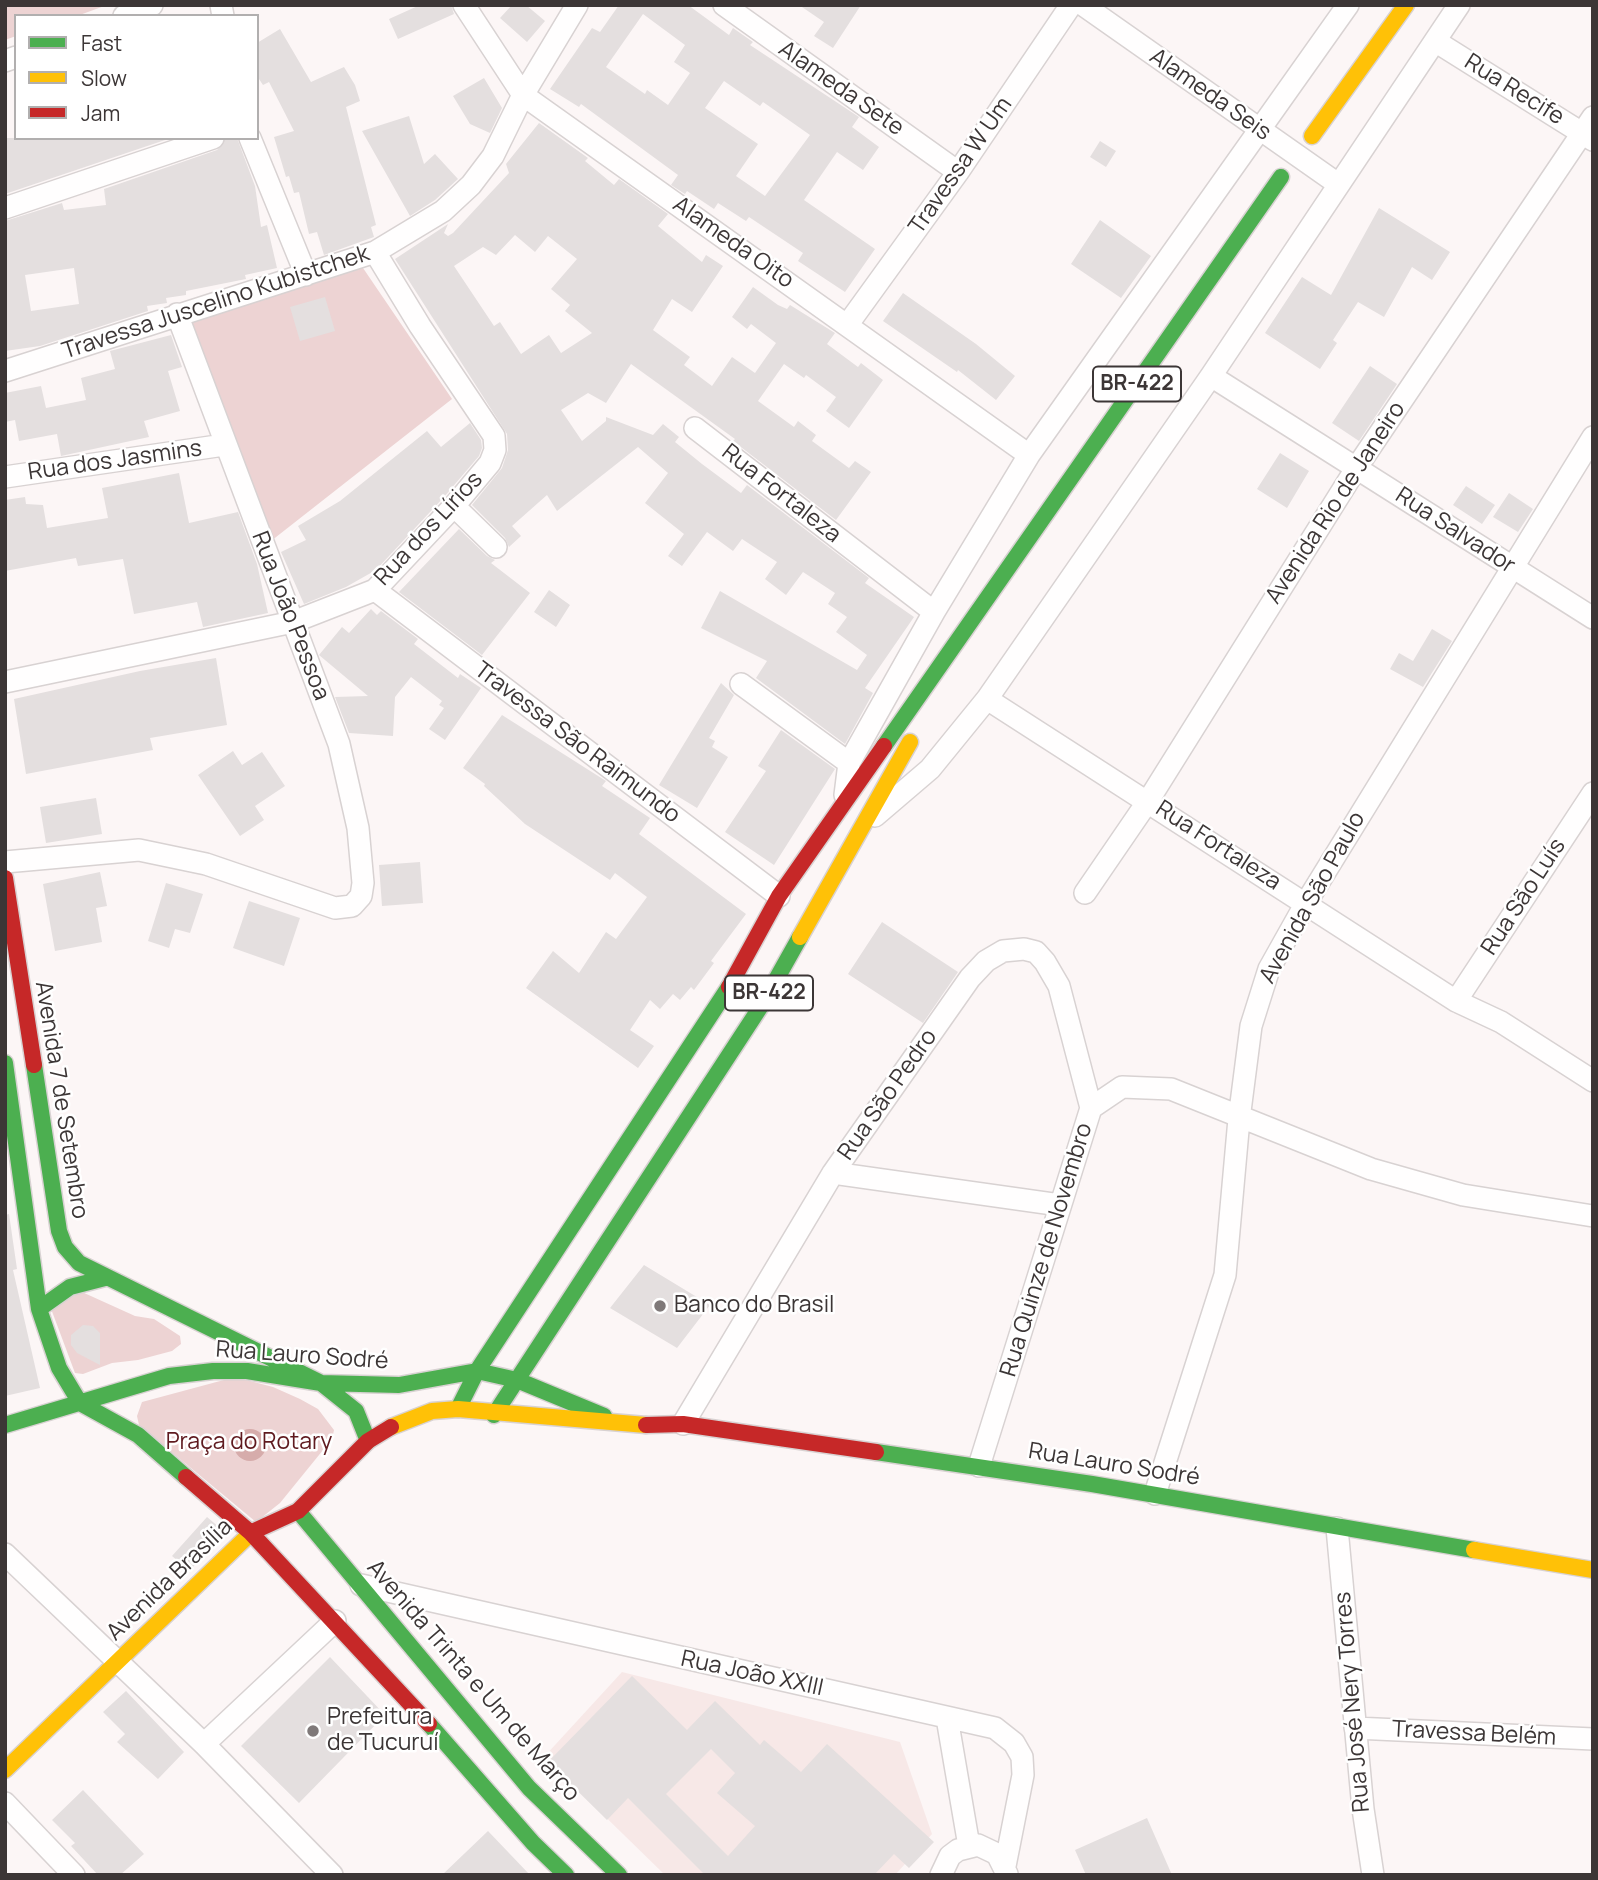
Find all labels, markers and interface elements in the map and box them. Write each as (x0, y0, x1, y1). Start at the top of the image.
legend (14, 14, 259, 140)
text: Fast (81, 29, 122, 57)
street label: Alameda Sete (773, 36, 909, 142)
street label: Alameda Seis (1144, 43, 1276, 147)
street label: Rua Recife (1459, 49, 1569, 131)
text: Slow (81, 64, 127, 92)
street label: Travessa W Um (904, 92, 1018, 240)
text: Jam (81, 99, 120, 127)
street label: Alameda Oito (667, 191, 799, 295)
street label: Travessa Juscelino Kubistchek (59, 240, 373, 366)
road number: BR-422 (1093, 366, 1181, 402)
street label: Avenida Rio de Janeiro (1260, 397, 1412, 609)
street label: Rua dos Jasmins (26, 435, 204, 487)
street label: Rua Fortaleza (716, 439, 846, 549)
street label: Rua dos Lírios (369, 466, 489, 592)
street label: Rua Salvador (1390, 482, 1520, 580)
street label: Rua João Pessoa (245, 528, 335, 704)
street label: Travessa São Raimundo (469, 657, 685, 829)
street label: Rua Fortaleza (1150, 795, 1286, 897)
street label: Avenida São Paulo (1254, 807, 1372, 989)
street label: Rua São Luís (1476, 833, 1572, 961)
road number: BR-422 (725, 976, 813, 1010)
street label: Avenida 7 de Setembro (29, 979, 93, 1221)
street label: Rua São Pedro (833, 1024, 943, 1166)
street label: Rua Quinze de Novembro (995, 1120, 1099, 1380)
place label: Banco do Brasil (674, 1292, 834, 1320)
marker: Banco do Brasil (652, 1298, 668, 1314)
street label: Rua Lauro Sodré (215, 1336, 389, 1376)
park label: Praça do Rotary (166, 1429, 332, 1457)
street label: Rua Lauro Sodré (1026, 1438, 1202, 1492)
street label: Avenida Brasília (102, 1513, 238, 1647)
street label: Avenida Trinta e Um de Março (361, 1555, 585, 1807)
street label: Rua José Nery Torres (1330, 1591, 1376, 1813)
street label: Rua João XXIII (678, 1645, 826, 1703)
place label: Prefeitura de Tucuruí (327, 1704, 439, 1758)
street label: Travessa Belém (1391, 1716, 1557, 1752)
marker: Prefeitura de Tucuruí (305, 1723, 321, 1739)

